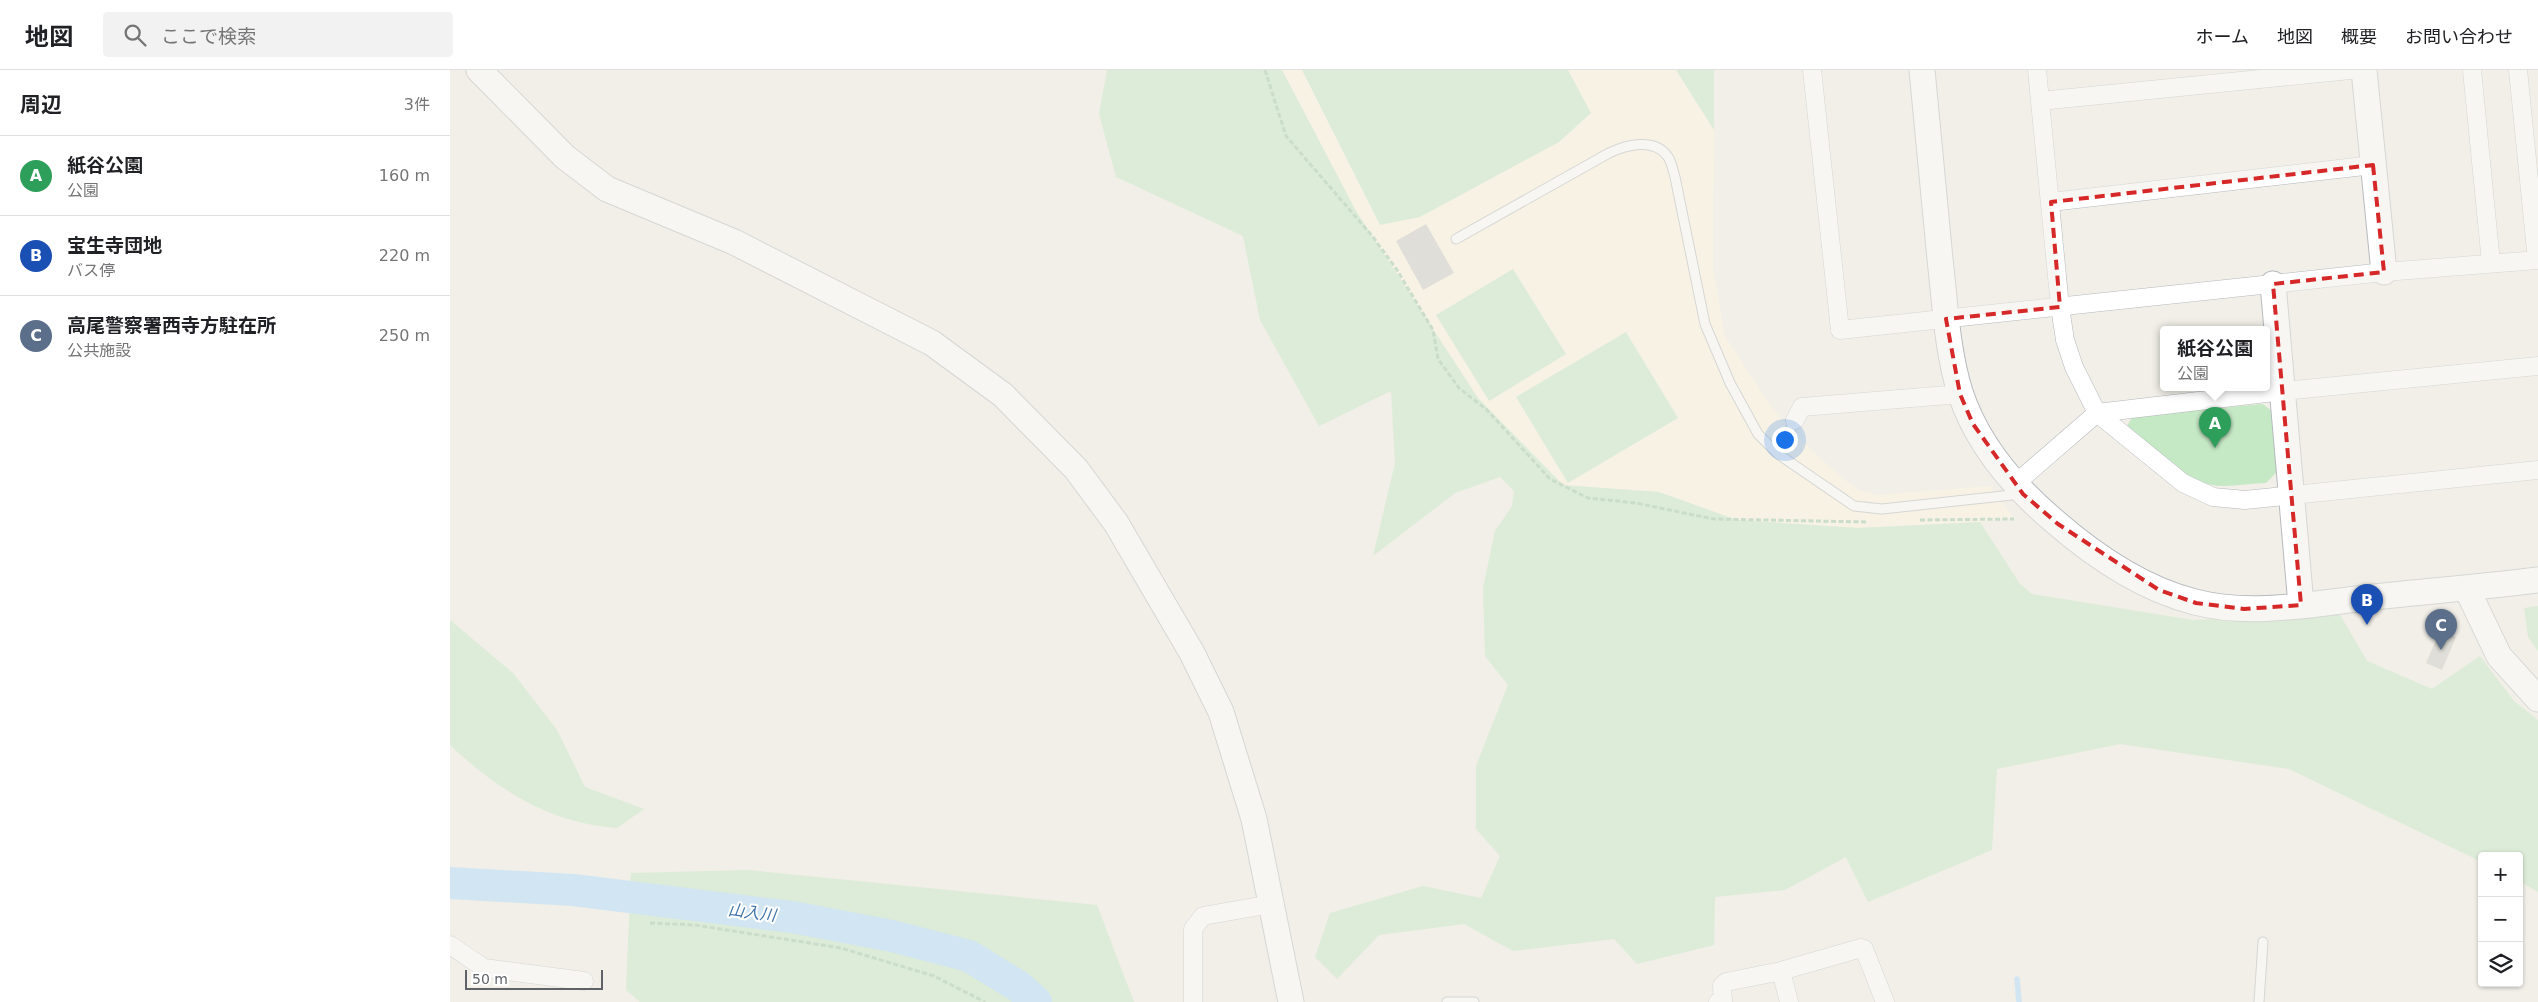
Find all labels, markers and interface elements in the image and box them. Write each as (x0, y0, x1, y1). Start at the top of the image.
search box (103, 12, 453, 57)
icon: search (121, 21, 149, 49)
text: 地図 (25, 23, 73, 51)
text: ここで検索 (161, 25, 256, 47)
text: ホーム (2196, 26, 2249, 47)
text: 地図 (2277, 26, 2313, 47)
text: 概要 (2341, 26, 2377, 47)
text: お問い合わせ (2405, 26, 2513, 47)
text: 周辺 (20, 93, 62, 117)
text: 3件 (404, 95, 430, 114)
text: 紙谷公園 (67, 154, 143, 176)
text: A (30, 166, 42, 185)
text: 160 m (379, 166, 430, 185)
text: 公園 (67, 181, 99, 200)
text: 宝生寺団地 (67, 234, 162, 256)
text: B (30, 246, 42, 265)
text: 220 m (379, 246, 430, 265)
text: バス停 (67, 261, 115, 280)
text: 高尾警察署西寺方駐在所 (67, 314, 276, 336)
text: C (30, 326, 42, 345)
text: 250 m (379, 326, 430, 345)
popup (2160, 326, 2270, 391)
text: 紙谷公園 (2177, 337, 2253, 359)
text: 公共施設 (67, 341, 131, 360)
text: 公園 (2177, 364, 2209, 383)
pin: A (2199, 407, 2231, 448)
your location (1772, 427, 1798, 453)
pin: B (2351, 584, 2383, 625)
pin: C (2425, 609, 2457, 650)
map controls (2478, 852, 2523, 987)
button: + (2478, 852, 2523, 897)
button: − (2478, 897, 2523, 942)
water label: 山入川 (727, 900, 779, 925)
button: layers (2478, 942, 2523, 987)
scale bar (465, 967, 602, 990)
text: 50 m (472, 971, 508, 987)

